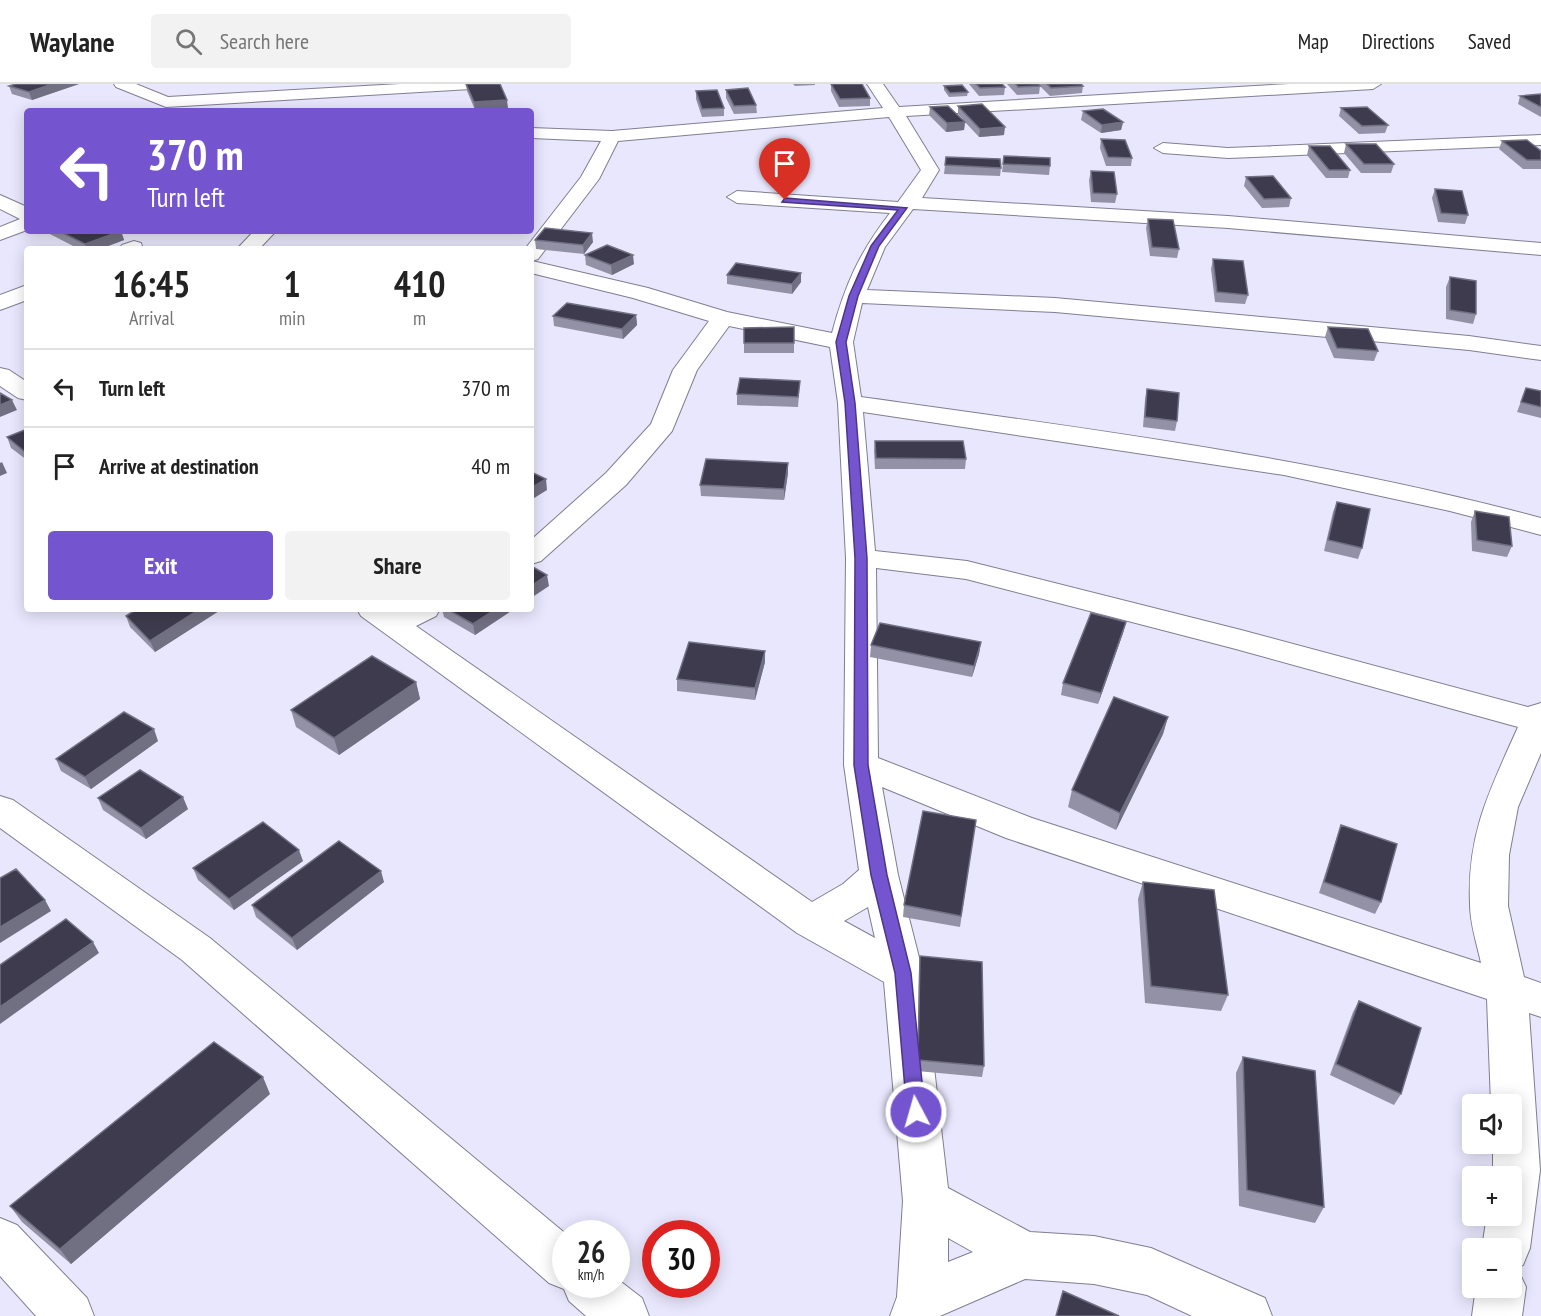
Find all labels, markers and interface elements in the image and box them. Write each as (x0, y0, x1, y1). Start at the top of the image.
search box (151, 14, 571, 68)
text: Waylane (30, 23, 115, 60)
icon: search (172, 25, 205, 58)
text: Search here (220, 27, 309, 55)
text: Map (1298, 28, 1329, 55)
text: Directions (1362, 28, 1435, 55)
text: Saved (1468, 28, 1511, 55)
text: 370 m (147, 127, 244, 182)
icon: left (48, 132, 126, 210)
pin (759, 138, 810, 200)
icon: arrive (768, 147, 801, 180)
text: Turn left (147, 180, 225, 214)
text: 16:45 (113, 260, 190, 307)
text: 1 (283, 260, 301, 307)
text: 410 (394, 260, 445, 307)
text: Arrival (129, 305, 174, 331)
text: min (279, 305, 305, 331)
text: m (413, 305, 426, 331)
icon: left (48, 372, 81, 405)
text: Turn left (99, 374, 165, 402)
text: 370 m (461, 374, 510, 402)
icon: arrive (48, 450, 81, 483)
text: Arrive at destination (99, 452, 259, 480)
text: 40 m (471, 452, 510, 480)
button: Exit (48, 531, 273, 600)
button: Share (285, 531, 510, 600)
position arrow (884, 1080, 948, 1144)
map controls (1462, 1094, 1522, 1298)
button: sound (1462, 1094, 1522, 1154)
button: + (1462, 1166, 1522, 1226)
speed limit sign: 30 (642, 1220, 720, 1298)
text: 26 (577, 1232, 605, 1271)
button: − (1462, 1238, 1522, 1298)
text: km/h (578, 1265, 604, 1284)

